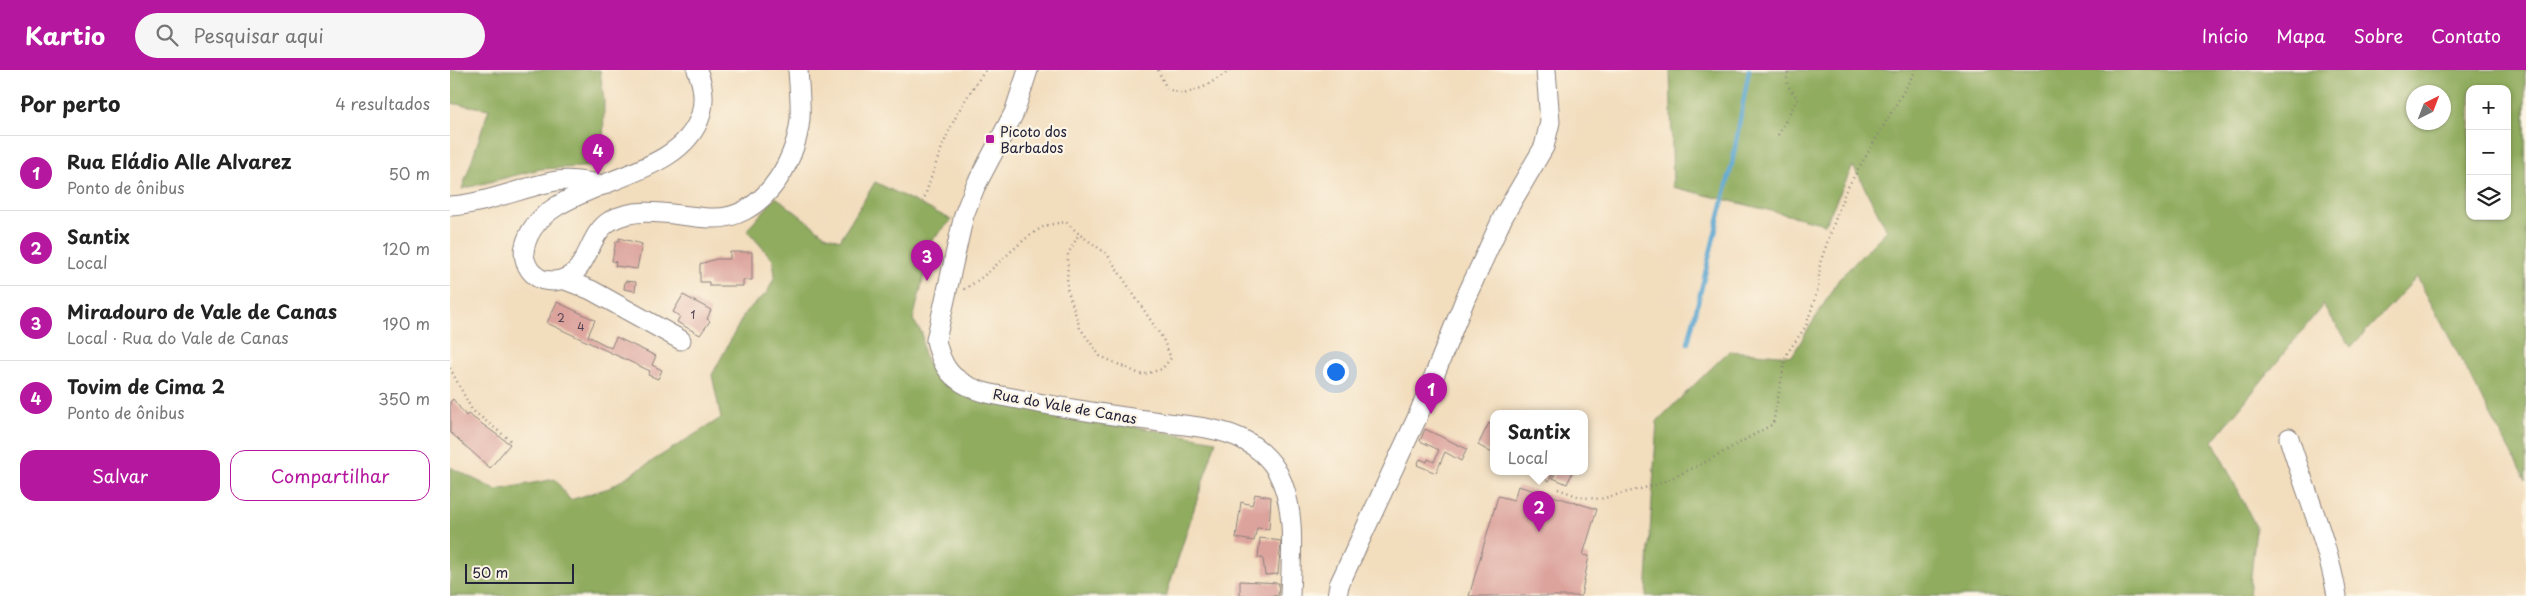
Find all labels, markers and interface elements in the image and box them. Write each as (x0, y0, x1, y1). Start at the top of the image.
search box (135, 13, 485, 58)
text: Kartio (25, 17, 105, 53)
icon: search (153, 21, 181, 49)
text: Pesquisar aqui (193, 21, 324, 49)
text: Início (2202, 22, 2248, 49)
text: Mapa (2276, 22, 2326, 49)
text: Sobre (2354, 22, 2403, 49)
text: Contato (2431, 22, 2501, 49)
north arrow (2406, 85, 2451, 130)
map controls (2466, 85, 2511, 220)
button: + (2466, 85, 2511, 130)
text: Por perto (20, 87, 120, 119)
text: 4 resultados (335, 91, 430, 115)
place label: Picoto dos Barbados (1000, 121, 1067, 158)
button: − (2466, 130, 2511, 175)
marker: Picoto dos Barbados (984, 133, 996, 145)
pin: 4 (582, 134, 614, 175)
text: Rua Eládio Alle Alvarez (67, 147, 292, 175)
text: 1 (32, 161, 40, 185)
text: 50 m (389, 161, 430, 185)
text: Ponto de ônibus (67, 175, 184, 199)
button: layers (2466, 175, 2511, 220)
text: Santix (67, 222, 130, 250)
text: 2 (30, 236, 42, 260)
text: 120 m (383, 236, 430, 260)
pin: 3 (911, 240, 943, 281)
text: Local (67, 250, 108, 274)
text: Miradouro de Vale de Canas (67, 297, 337, 325)
house number: 1 (691, 306, 696, 323)
house number: 2 (557, 309, 565, 326)
text: 3 (31, 311, 41, 335)
text: 190 m (382, 311, 430, 335)
house number: 4 (577, 318, 585, 335)
text: Local · Rua do Vale de Canas (67, 325, 289, 349)
your location (1323, 359, 1349, 385)
text: Tovim de Cima 2 (67, 372, 225, 400)
pin: 1 (1415, 373, 1447, 414)
street label: Rua do Vale de Canas (991, 383, 1139, 429)
text: 4 (31, 386, 41, 410)
text: 350 m (378, 386, 430, 410)
text: Ponto de ônibus (67, 400, 184, 424)
popup (1490, 410, 1588, 475)
text: Santix (1508, 417, 1570, 445)
text: Local (1508, 445, 1548, 469)
button: Salvar (20, 450, 220, 501)
button: Compartilhar (230, 450, 430, 501)
pin: 2 (1523, 491, 1555, 532)
scale bar (465, 561, 574, 584)
text: 50 m (472, 562, 508, 583)

